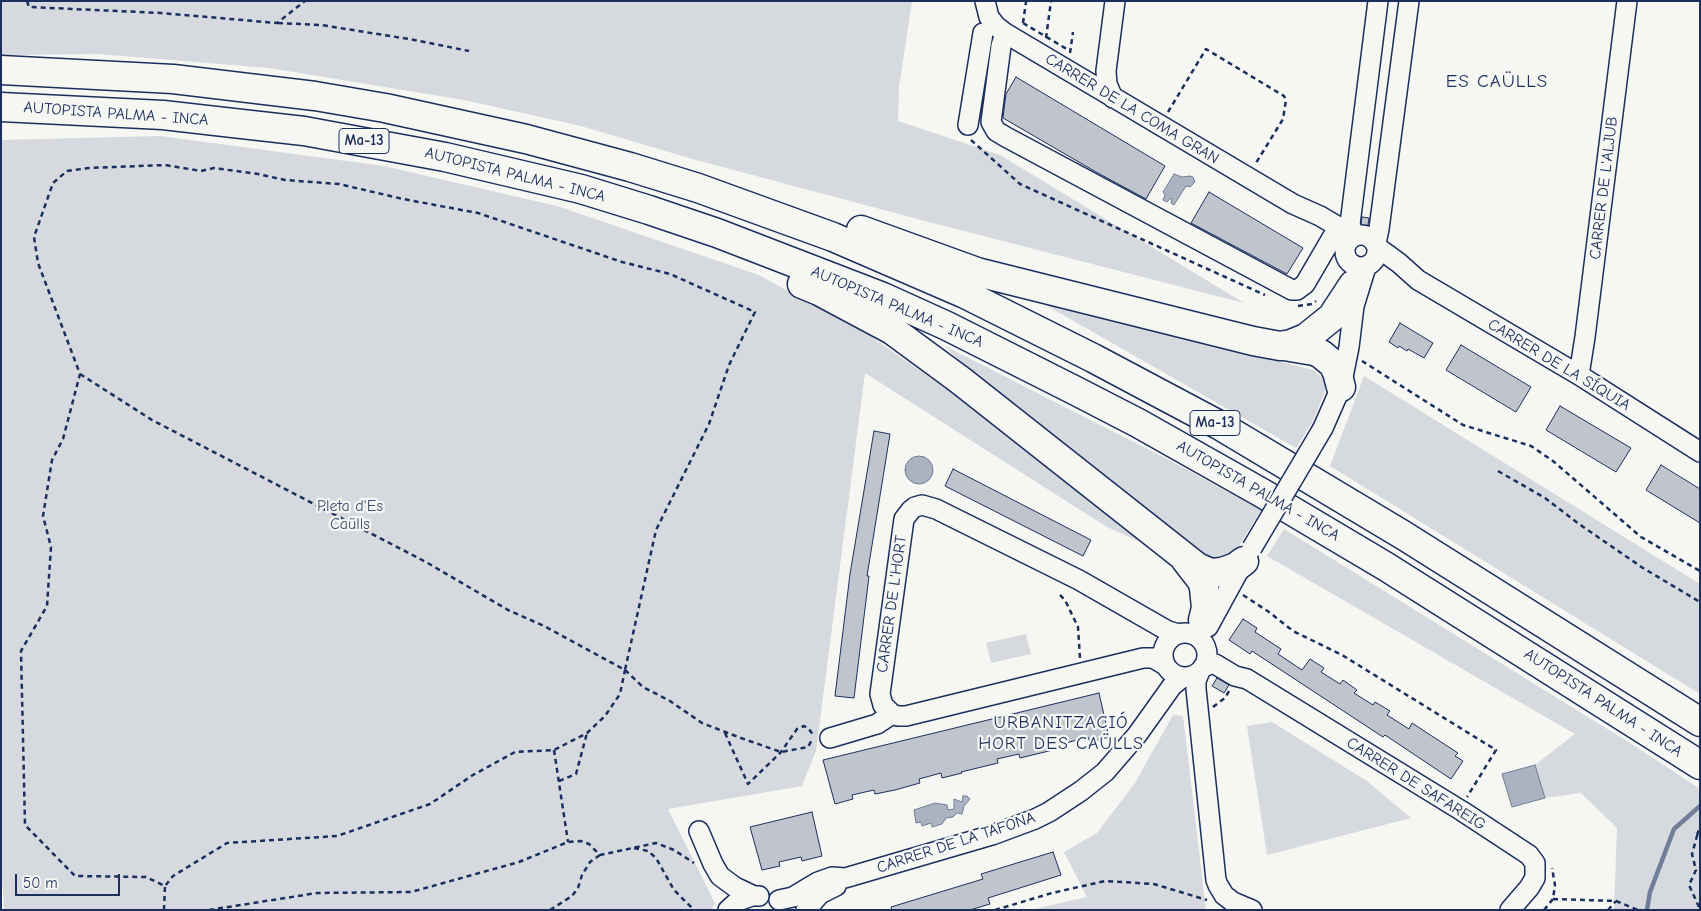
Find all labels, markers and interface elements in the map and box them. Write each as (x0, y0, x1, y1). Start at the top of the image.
street label: CARRER DE LA COMA GRAN (1042, 49, 1222, 169)
district label: ES CAÜLLS (1445, 71, 1549, 93)
street label: AUTOPISTA PALMA - INCA (23, 98, 209, 130)
street label: CARRER DE L'ALJUB (1586, 115, 1622, 261)
road number: Ma-13 (339, 128, 389, 154)
street label: AUTOPISTA PALMA - INCA (423, 143, 607, 207)
street label: AUTOPISTA PALMA - INCA (808, 262, 986, 352)
street label: CARRER DE LA SÍQUIA (1484, 315, 1634, 415)
road number: Ma-13 (1190, 410, 1240, 436)
street label: AUTOPISTA PALMA - INCA (1173, 436, 1343, 546)
park label: Pleta d'Es Caülls (317, 496, 383, 534)
street label: CARRER DE L'HORT (873, 534, 911, 674)
street label: AUTOPISTA PALMA - INCA (1520, 645, 1686, 761)
district label: URBANITZACIÓ HORT DES CAÜLLS (976, 712, 1146, 754)
street label: CARRER DE SAFAREIG (1343, 733, 1489, 835)
street label: CARRER DE LA TAFONA (874, 808, 1038, 878)
scale bar (18, 864, 122, 896)
text: 50 m (23, 874, 58, 892)

